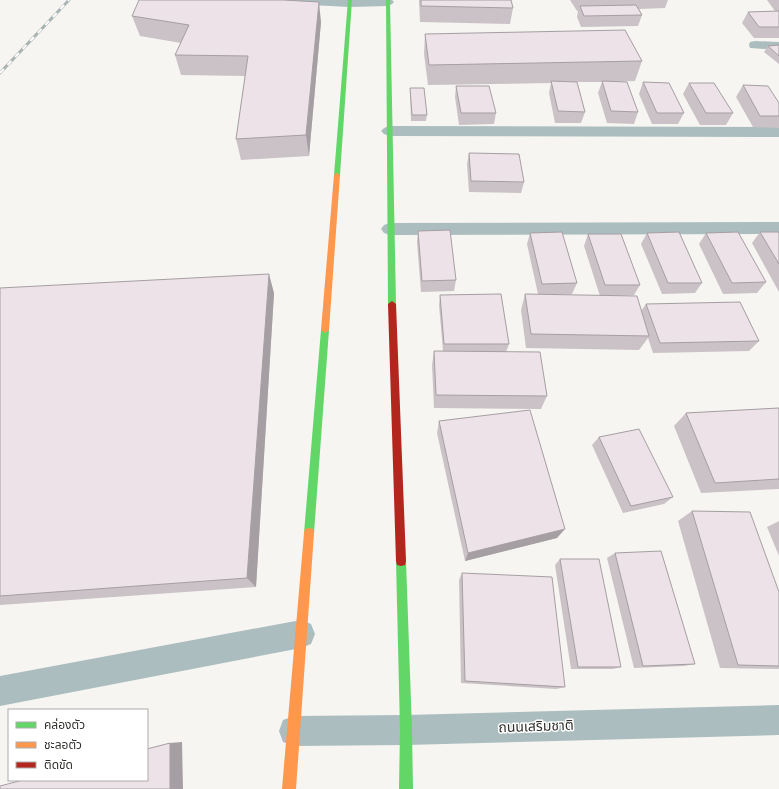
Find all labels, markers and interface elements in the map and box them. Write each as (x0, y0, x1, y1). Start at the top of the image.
legend (8, 709, 148, 781)
street label: ถนนเสริมชาติ (498, 716, 574, 736)
text: คล่องตัว (44, 717, 85, 732)
text: ชะลอตัว (44, 737, 82, 752)
text: ติดขัด (44, 757, 73, 772)

